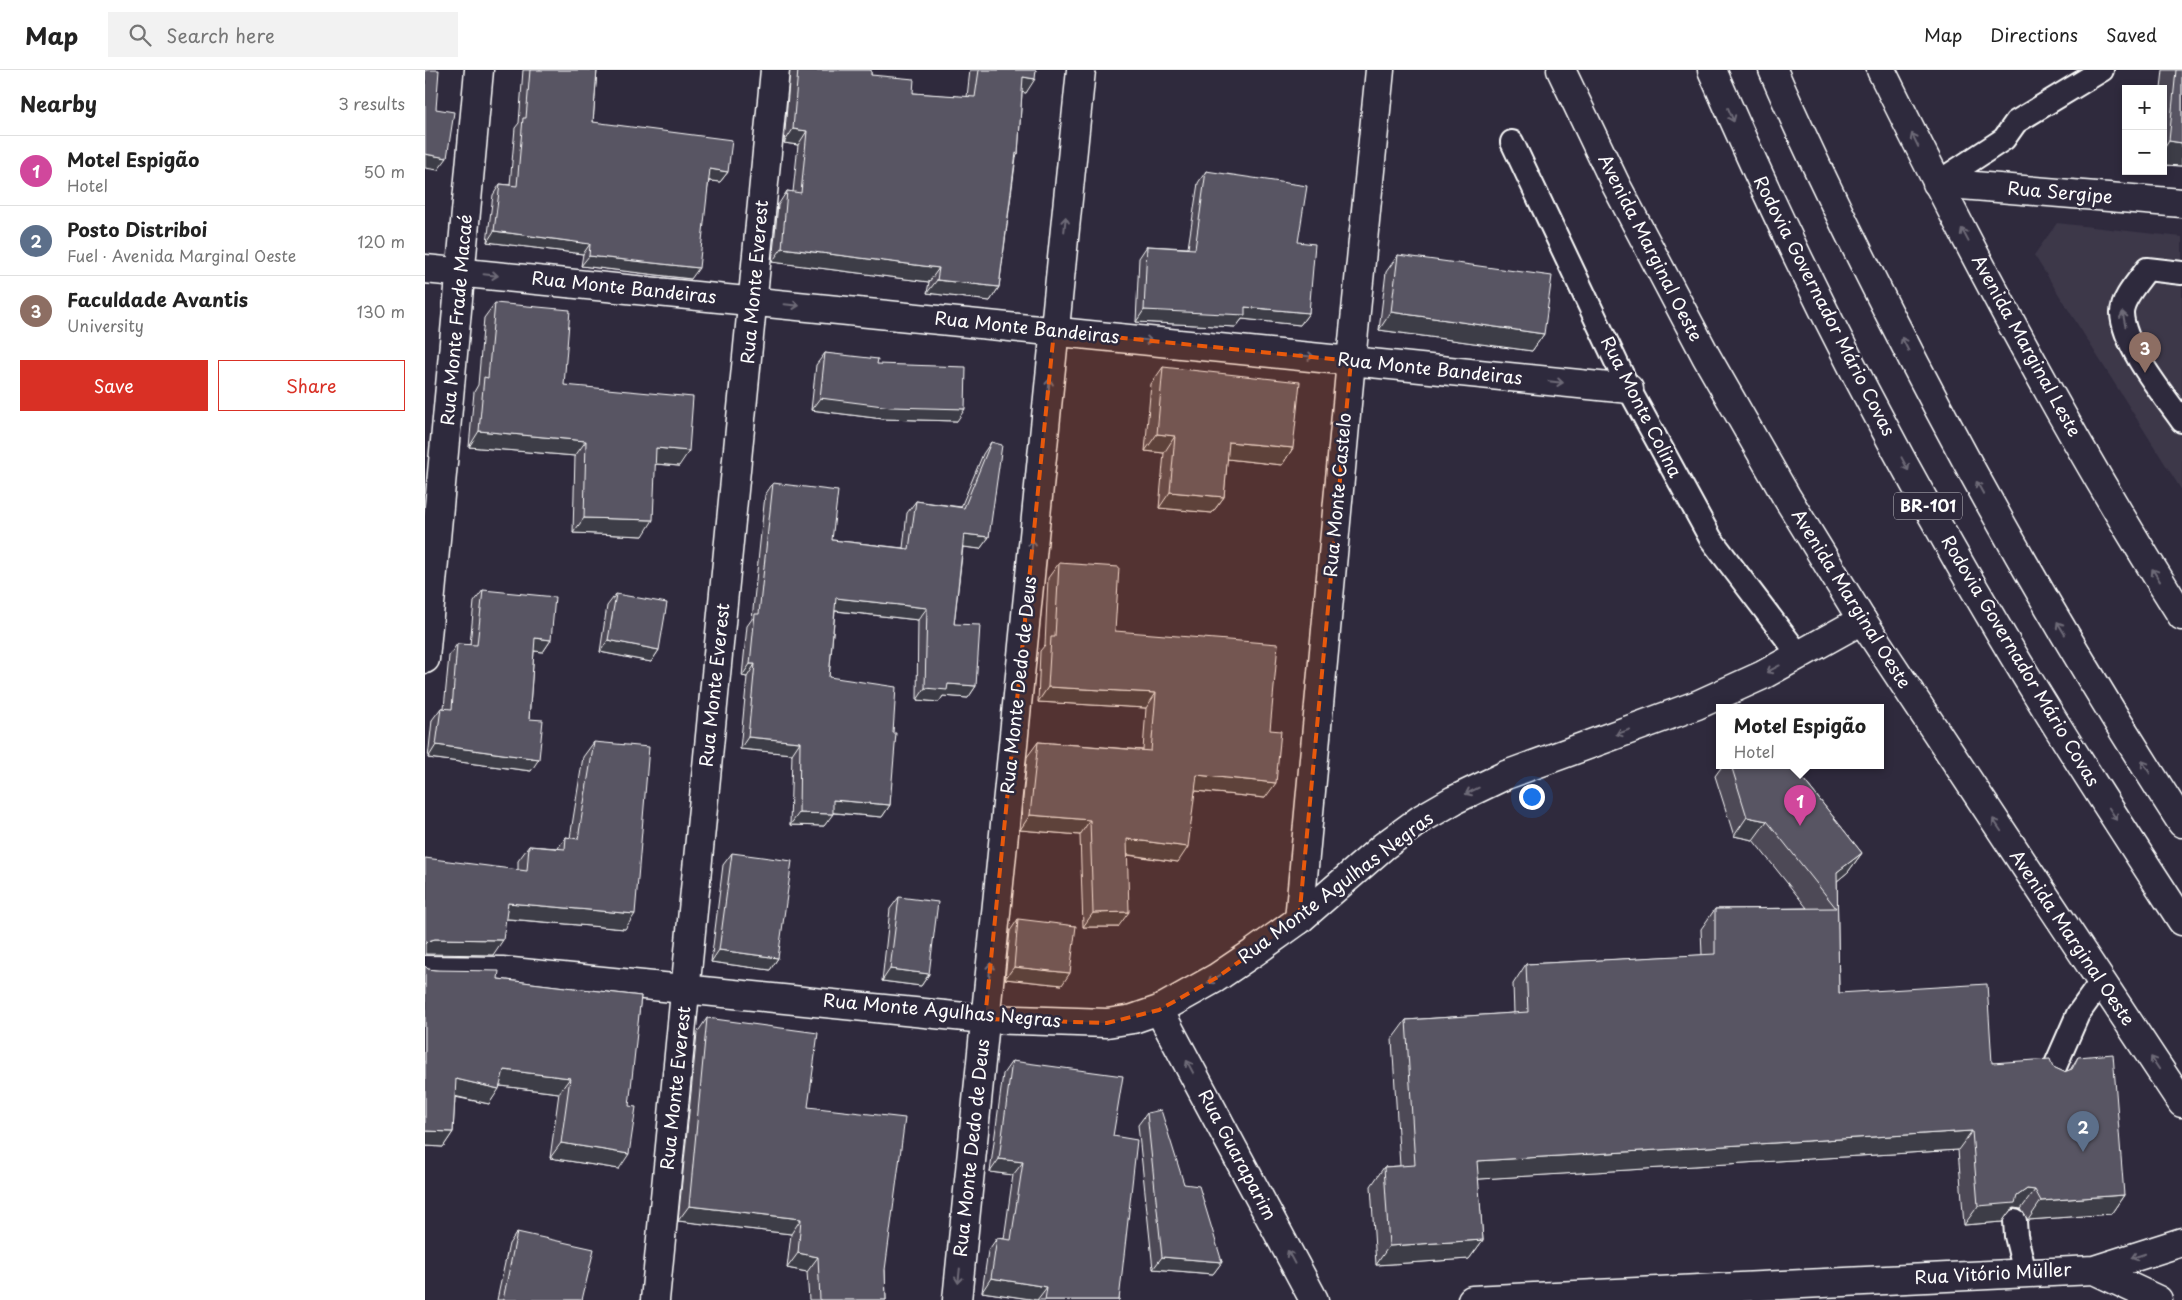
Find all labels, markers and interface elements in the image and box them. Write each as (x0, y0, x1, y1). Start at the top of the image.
search box (108, 12, 458, 57)
text: Map (25, 17, 78, 53)
icon: search (126, 21, 154, 49)
text: Search here (166, 21, 275, 49)
text: Map (1924, 21, 1962, 48)
text: Directions (1990, 21, 2078, 48)
text: Saved (2106, 21, 2157, 48)
map controls (2122, 85, 2167, 175)
button: + (2122, 85, 2167, 130)
text: Nearby (20, 87, 97, 119)
text: 3 results (338, 91, 405, 115)
one-way arrow (1727, 107, 1737, 122)
button: − (2122, 130, 2167, 175)
one-way arrow (1910, 132, 1920, 147)
text: Motel Espigão (67, 145, 199, 173)
street label: Avenida Marginal Oeste (1592, 149, 1710, 346)
text: 1 (32, 159, 40, 183)
text: 50 m (364, 159, 405, 183)
street label: Rodovia Governador Mário Covas (1748, 170, 1903, 440)
text: Hotel (67, 173, 108, 197)
street label: Rua Sergipe (2006, 173, 2114, 210)
street label: Rua Monte Everest (733, 199, 774, 365)
street label: Rua Monte Frade Macaé (433, 213, 478, 427)
text: Posto Distriboi (67, 215, 207, 243)
one-way arrow (1060, 216, 1070, 232)
one-way arrow (1960, 228, 1969, 243)
text: 2 (30, 229, 42, 253)
text: 120 m (358, 229, 405, 253)
text: Fuel · Avenida Marginal Oeste (67, 243, 296, 267)
street label: Avenida Marginal Leste (1966, 249, 2089, 441)
street label: Rua Monte Bandeiras (530, 263, 718, 310)
one-way arrow (483, 270, 499, 280)
text: Faculdade Avantis (67, 285, 248, 313)
text: 3 (31, 299, 41, 323)
text: 130 m (357, 299, 405, 323)
one-way arrow (784, 300, 800, 310)
street label: Rua Monte Bandeiras (933, 303, 1121, 350)
one-way arrow (2118, 312, 2128, 328)
text: University (67, 313, 144, 337)
street label: Rua Monte Colina (1595, 331, 1690, 482)
pin: 3 (2129, 332, 2161, 373)
one-way arrow (1137, 335, 1153, 345)
one-way arrow (1900, 336, 1910, 351)
street label: Rua Monte Bandeiras (1336, 344, 1524, 391)
one-way arrow (1299, 351, 1315, 361)
button: Save (20, 360, 208, 411)
button: Share (218, 360, 405, 411)
one-way arrow (1548, 377, 1564, 387)
one-way arrow (1044, 378, 1054, 394)
street label: Rua Monte Castelo (1316, 412, 1357, 578)
one-way arrow (1900, 456, 1910, 471)
one-way arrow (1975, 480, 1985, 495)
road number: BR-101 (1894, 492, 1962, 520)
street label: Avenida Marginal Oeste (1786, 503, 1919, 693)
street label: Rodovia Governador Mário Covas (1935, 529, 2107, 791)
one-way arrow (1028, 540, 1037, 556)
one-way arrow (2151, 568, 2161, 582)
street label: Rua Monte Dedo de Deus (993, 575, 1042, 795)
street label: Rua Monte Everest (691, 602, 736, 768)
one-way arrow (2056, 622, 2066, 636)
one-way arrow (1766, 665, 1781, 675)
popup (1716, 704, 1884, 769)
text: Motel Espigão (1734, 711, 1866, 739)
one-way arrow (1616, 728, 1631, 737)
text: Hotel (1734, 739, 1775, 763)
one-way arrow (2141, 760, 2151, 774)
your location (1519, 784, 1545, 810)
pin: 1 (1784, 785, 1816, 826)
one-way arrow (1465, 787, 1480, 796)
street label: Rua Monte Agulhas Negras (1232, 804, 1439, 969)
one-way arrow (2107, 807, 2118, 821)
one-way arrow (1992, 819, 2002, 833)
street label: Avenida Marginal Oeste (2004, 844, 2142, 1031)
one-way arrow (985, 963, 995, 979)
one-way arrow (1207, 974, 1221, 984)
street label: Rua Monte Agulhas Negras (822, 986, 1062, 1033)
street label: Rua Monte Everest (652, 1005, 697, 1171)
street label: Rua Monte Dedo de Deus (946, 1038, 995, 1258)
one-way arrow (2150, 1056, 2160, 1070)
one-way arrow (1185, 1060, 1195, 1075)
street label: Rua Guaraparim (1192, 1084, 1284, 1224)
pin: 2 (2067, 1111, 2099, 1152)
one-way arrow (1286, 1250, 1295, 1265)
one-way arrow (2131, 1251, 2147, 1261)
street label: Rua Vitório Müller (1914, 1255, 2073, 1290)
one-way arrow (954, 1268, 964, 1284)

